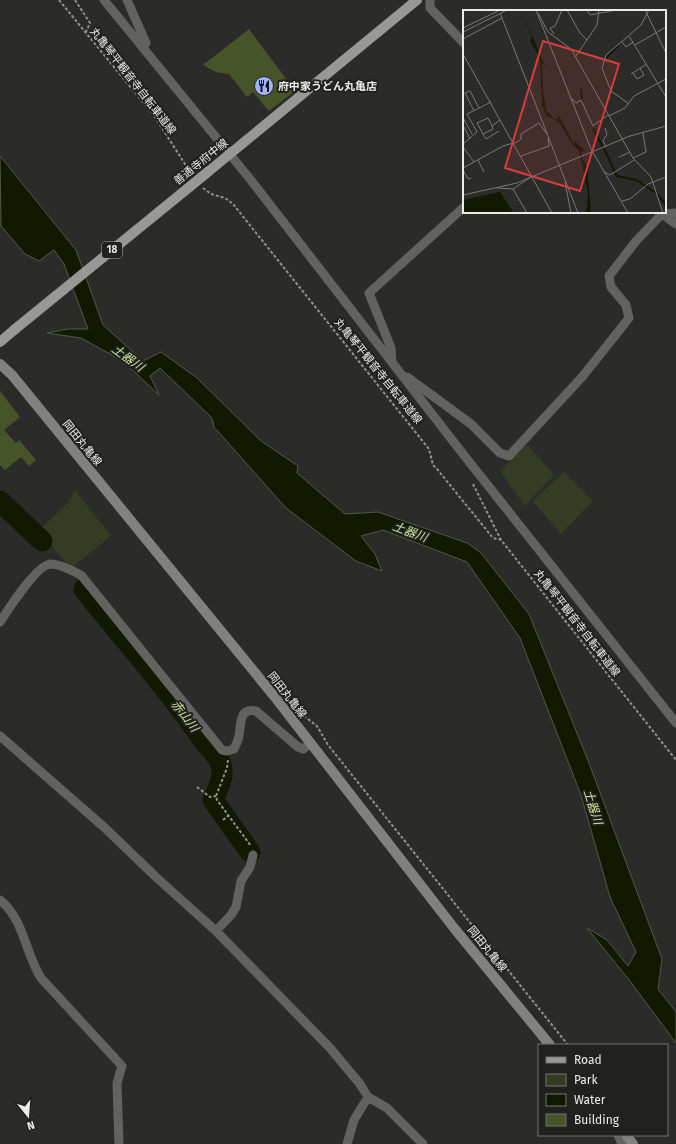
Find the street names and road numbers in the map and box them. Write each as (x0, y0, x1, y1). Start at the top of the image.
street label: 丸亀琴平観音寺自転車道線 (87, 25, 179, 137)
street label: 善通寺府中線 (171, 136, 231, 188)
road number: 18 (102, 242, 122, 258)
street label: 丸亀琴平観音寺自転車道線 (331, 316, 425, 426)
street label: 岡田丸亀線 (60, 418, 104, 468)
street label: 丸亀琴平観音寺自転車道線 (531, 567, 623, 679)
street label: 岡田丸亀線 (265, 669, 309, 721)
street label: 岡田丸亀線 (465, 924, 509, 974)

